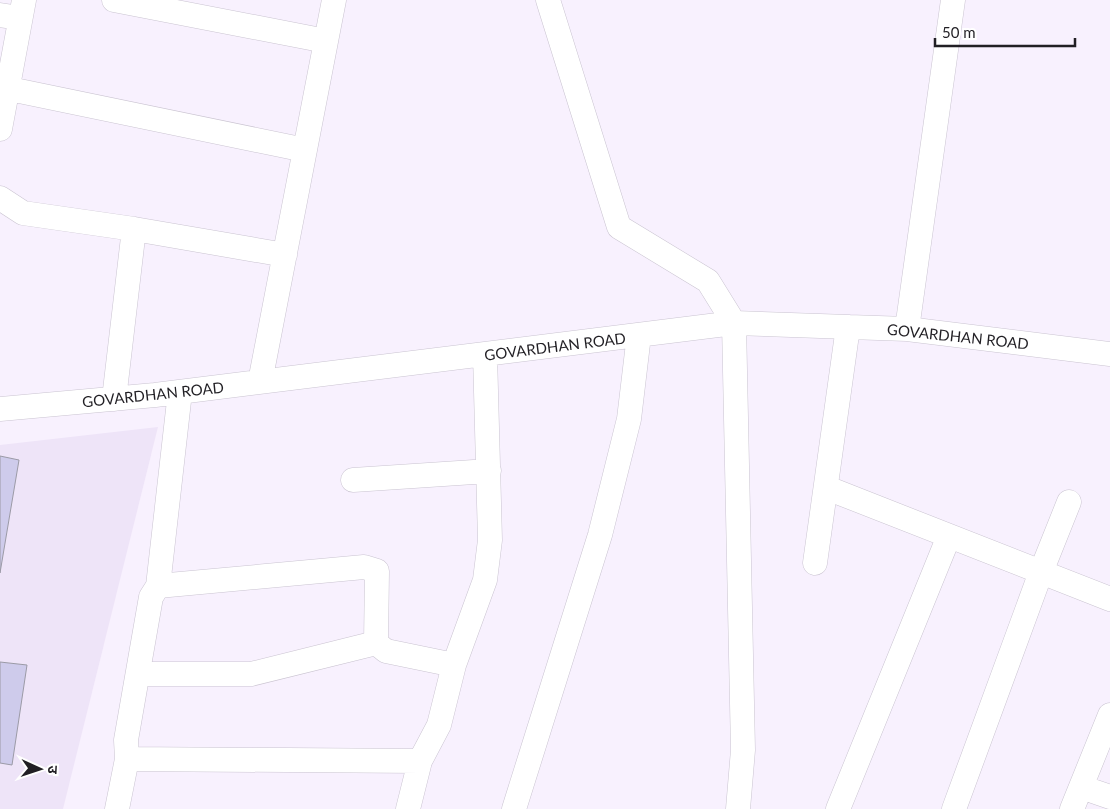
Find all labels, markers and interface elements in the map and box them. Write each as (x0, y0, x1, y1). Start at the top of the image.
scale bar (935, 15, 1075, 47)
text: 50 m (942, 23, 976, 41)
street label: GOVARDHAN ROAD (886, 320, 1030, 352)
street label: GOVARDHAN ROAD (483, 328, 627, 364)
street label: GOVARDHAN ROAD (81, 378, 225, 410)
north arrow (15, 744, 65, 794)
text: उ (45, 765, 62, 775)

